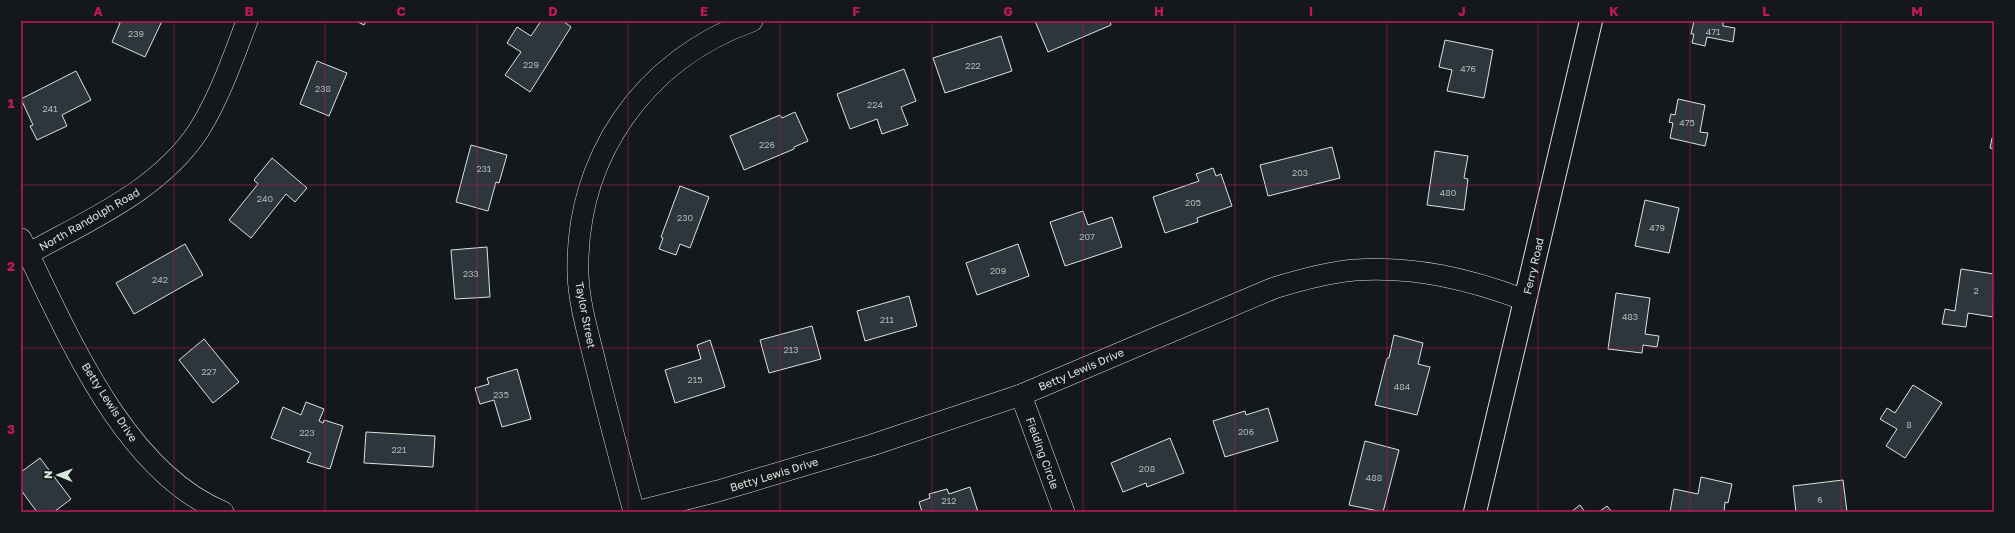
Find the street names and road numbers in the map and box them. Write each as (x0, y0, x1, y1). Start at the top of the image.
street label: North Randolph Road (36, 185, 142, 253)
street label: Ferry Road (1520, 236, 1546, 296)
street label: Taylor Street (573, 281, 599, 349)
street label: Betty Lewis Drive (1036, 345, 1126, 393)
street label: Betty Lewis Drive (80, 360, 140, 444)
street label: Fielding Circle (1024, 415, 1062, 491)
street label: Betty Lewis Drive (728, 454, 820, 494)

